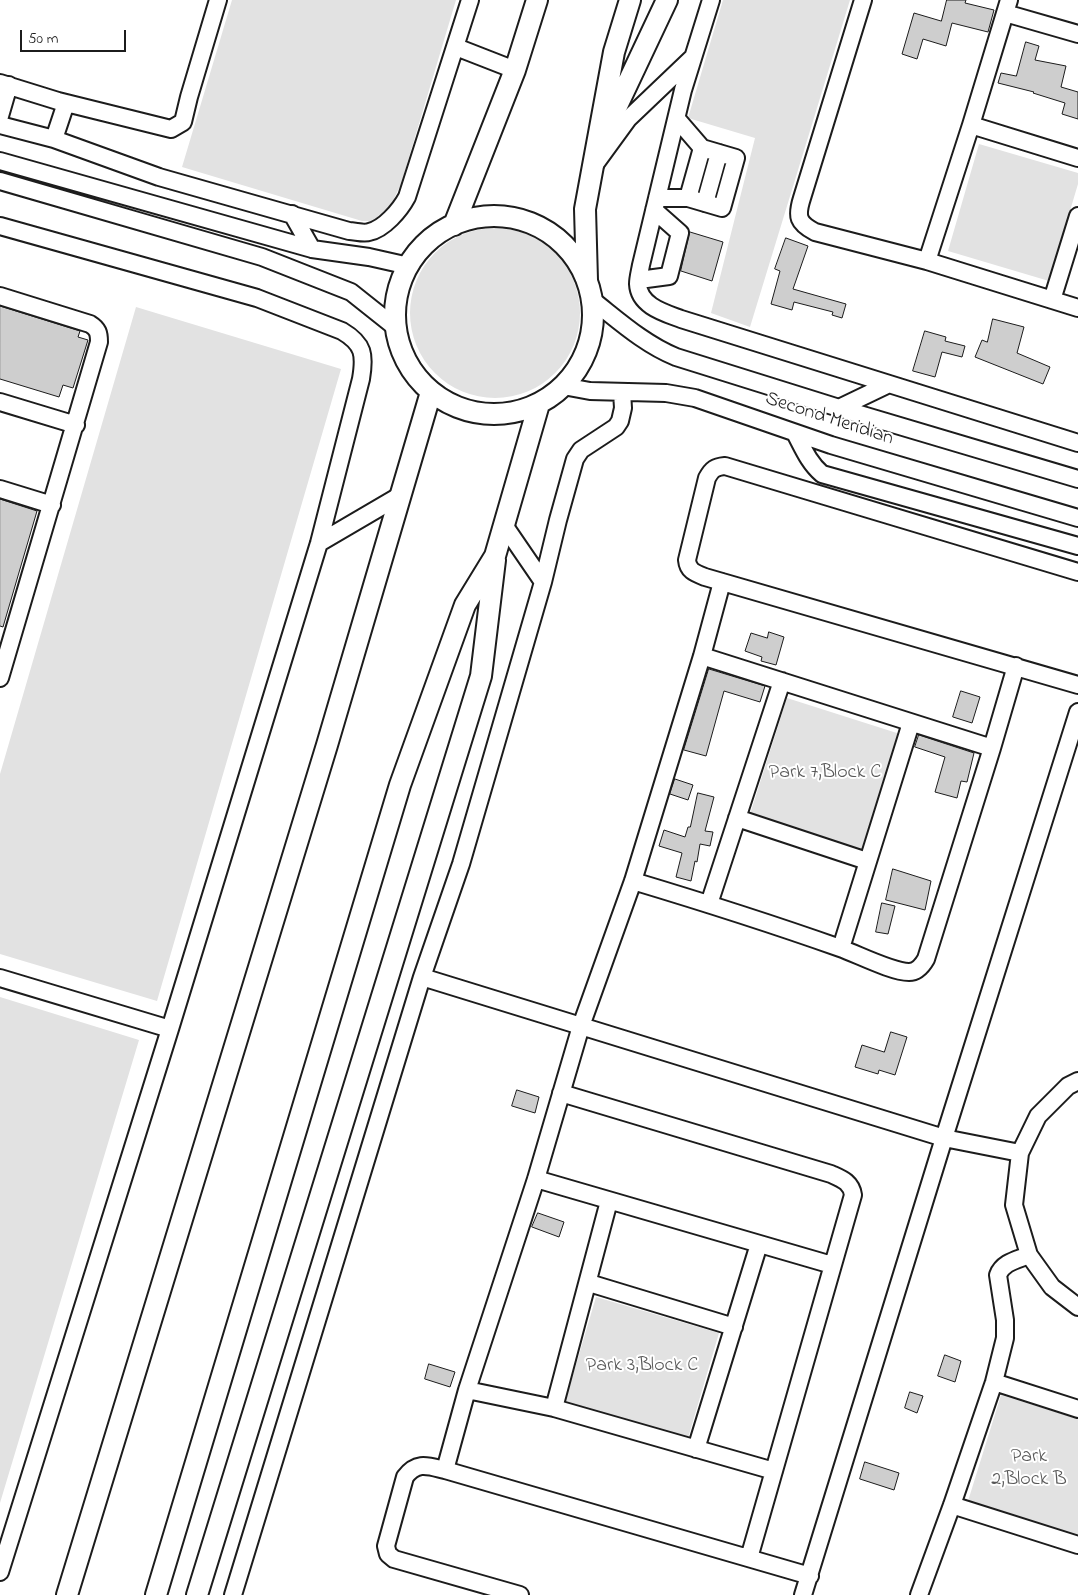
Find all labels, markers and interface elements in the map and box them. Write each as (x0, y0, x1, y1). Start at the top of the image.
scale bar (22, 20, 129, 52)
text: 50 m (28, 28, 58, 50)
street label: Second Meridian (762, 388, 896, 452)
park label: Park 7,Block C (769, 762, 881, 786)
park label: Park 3,Block C (586, 1355, 698, 1379)
park label: Park 2,Block B (991, 1446, 1067, 1493)

